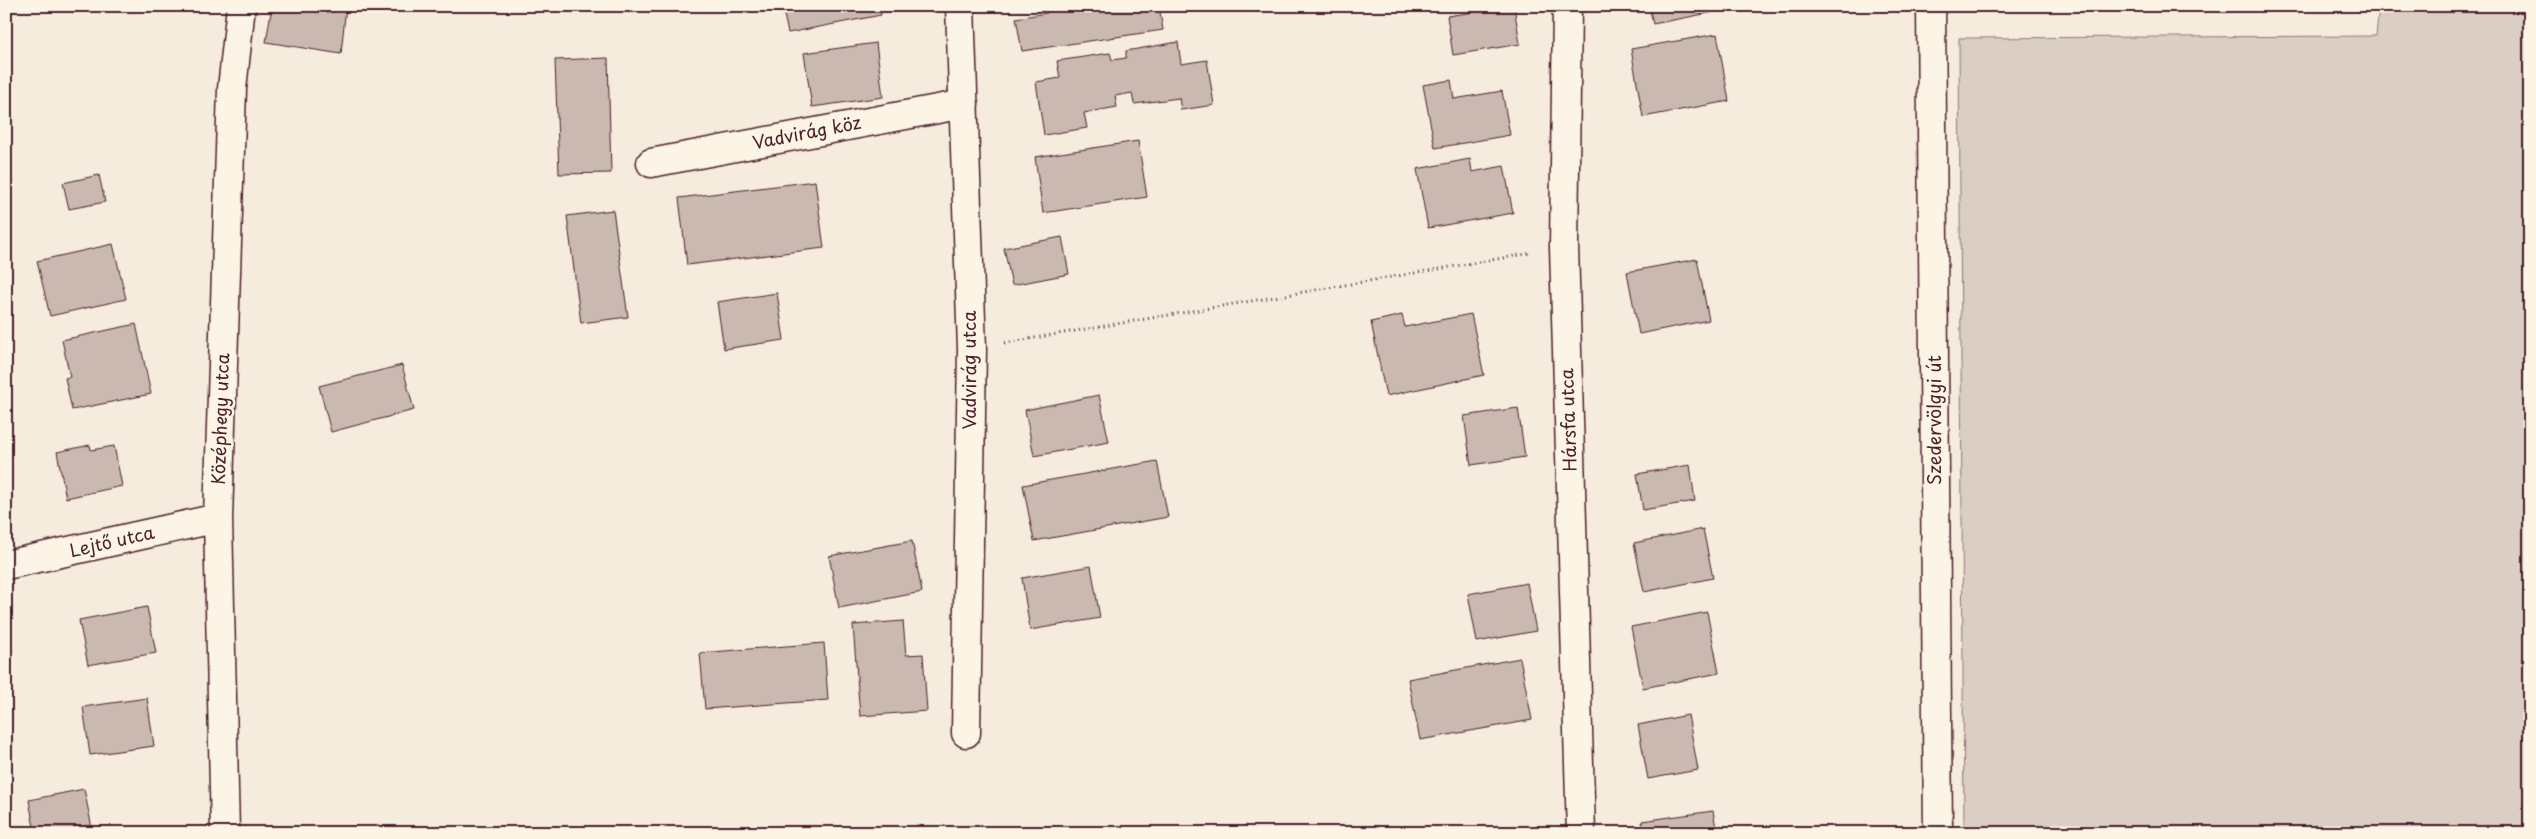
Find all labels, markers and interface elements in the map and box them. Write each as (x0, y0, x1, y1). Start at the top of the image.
street label: Vadvirág köz (750, 108, 864, 155)
street label: Vadvirág utca (955, 310, 982, 430)
street label: Középhegy utca (204, 352, 235, 485)
street label: Szedervölgyi út (1920, 355, 1947, 485)
street label: Hársfa utca (1552, 367, 1583, 472)
street label: Lejtő utca (66, 517, 158, 563)

